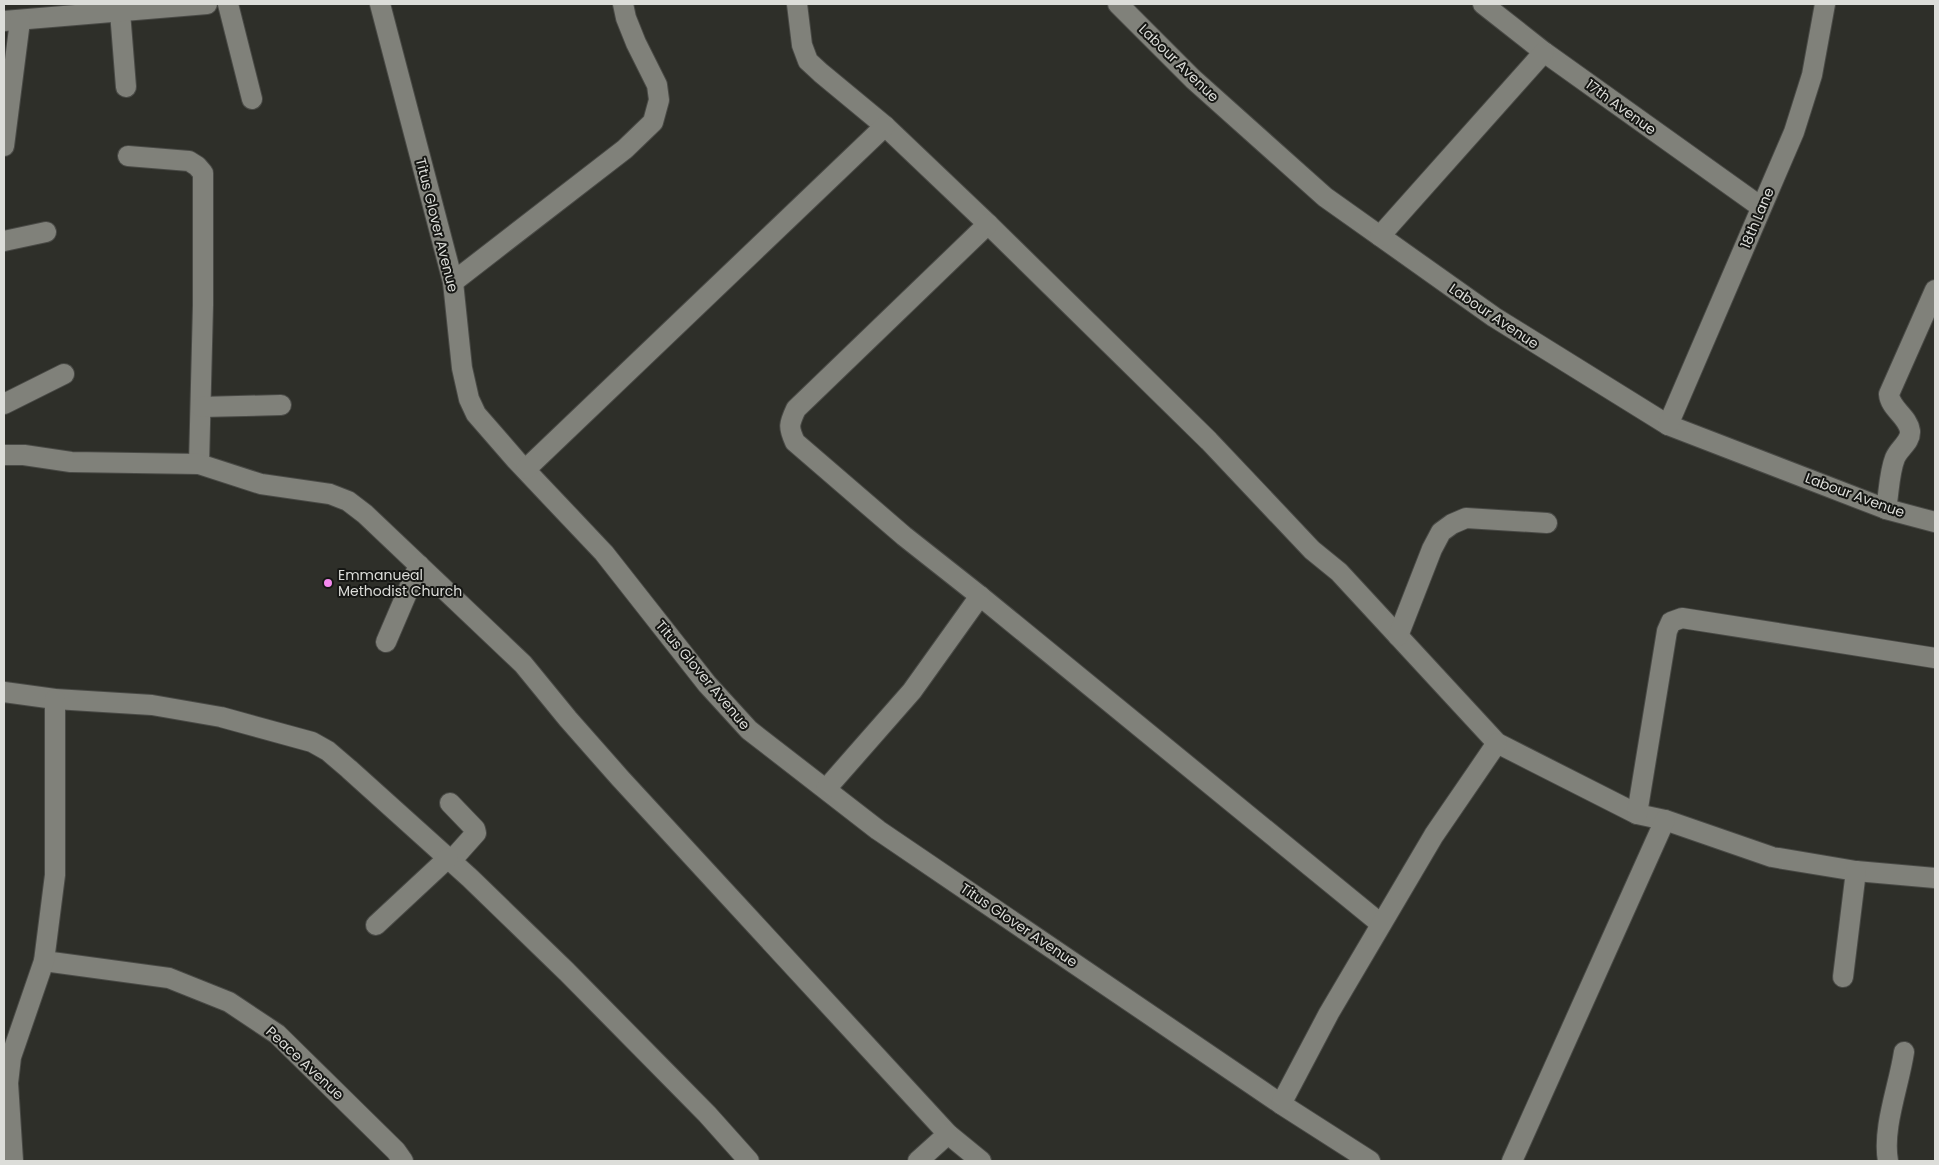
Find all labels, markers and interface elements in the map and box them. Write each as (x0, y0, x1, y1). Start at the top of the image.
street label: Labour Avenue (1134, 20, 1224, 107)
street label: 17th Avenue (1582, 75, 1660, 140)
street label: Titus Glover Avenue (411, 156, 463, 294)
street label: 18th Lane (1735, 184, 1779, 251)
street label: Labour Avenue (1445, 279, 1543, 354)
street label: Labour Avenue (1803, 468, 1908, 522)
place label: Emmanueal Methodist Church (338, 565, 462, 601)
marker: Emmanueal Methodist Church (322, 577, 334, 589)
street label: Titus Glover Avenue (651, 616, 755, 734)
street label: Titus Glover Avenue (956, 878, 1082, 972)
street label: Peace Avenue (262, 1022, 349, 1105)

